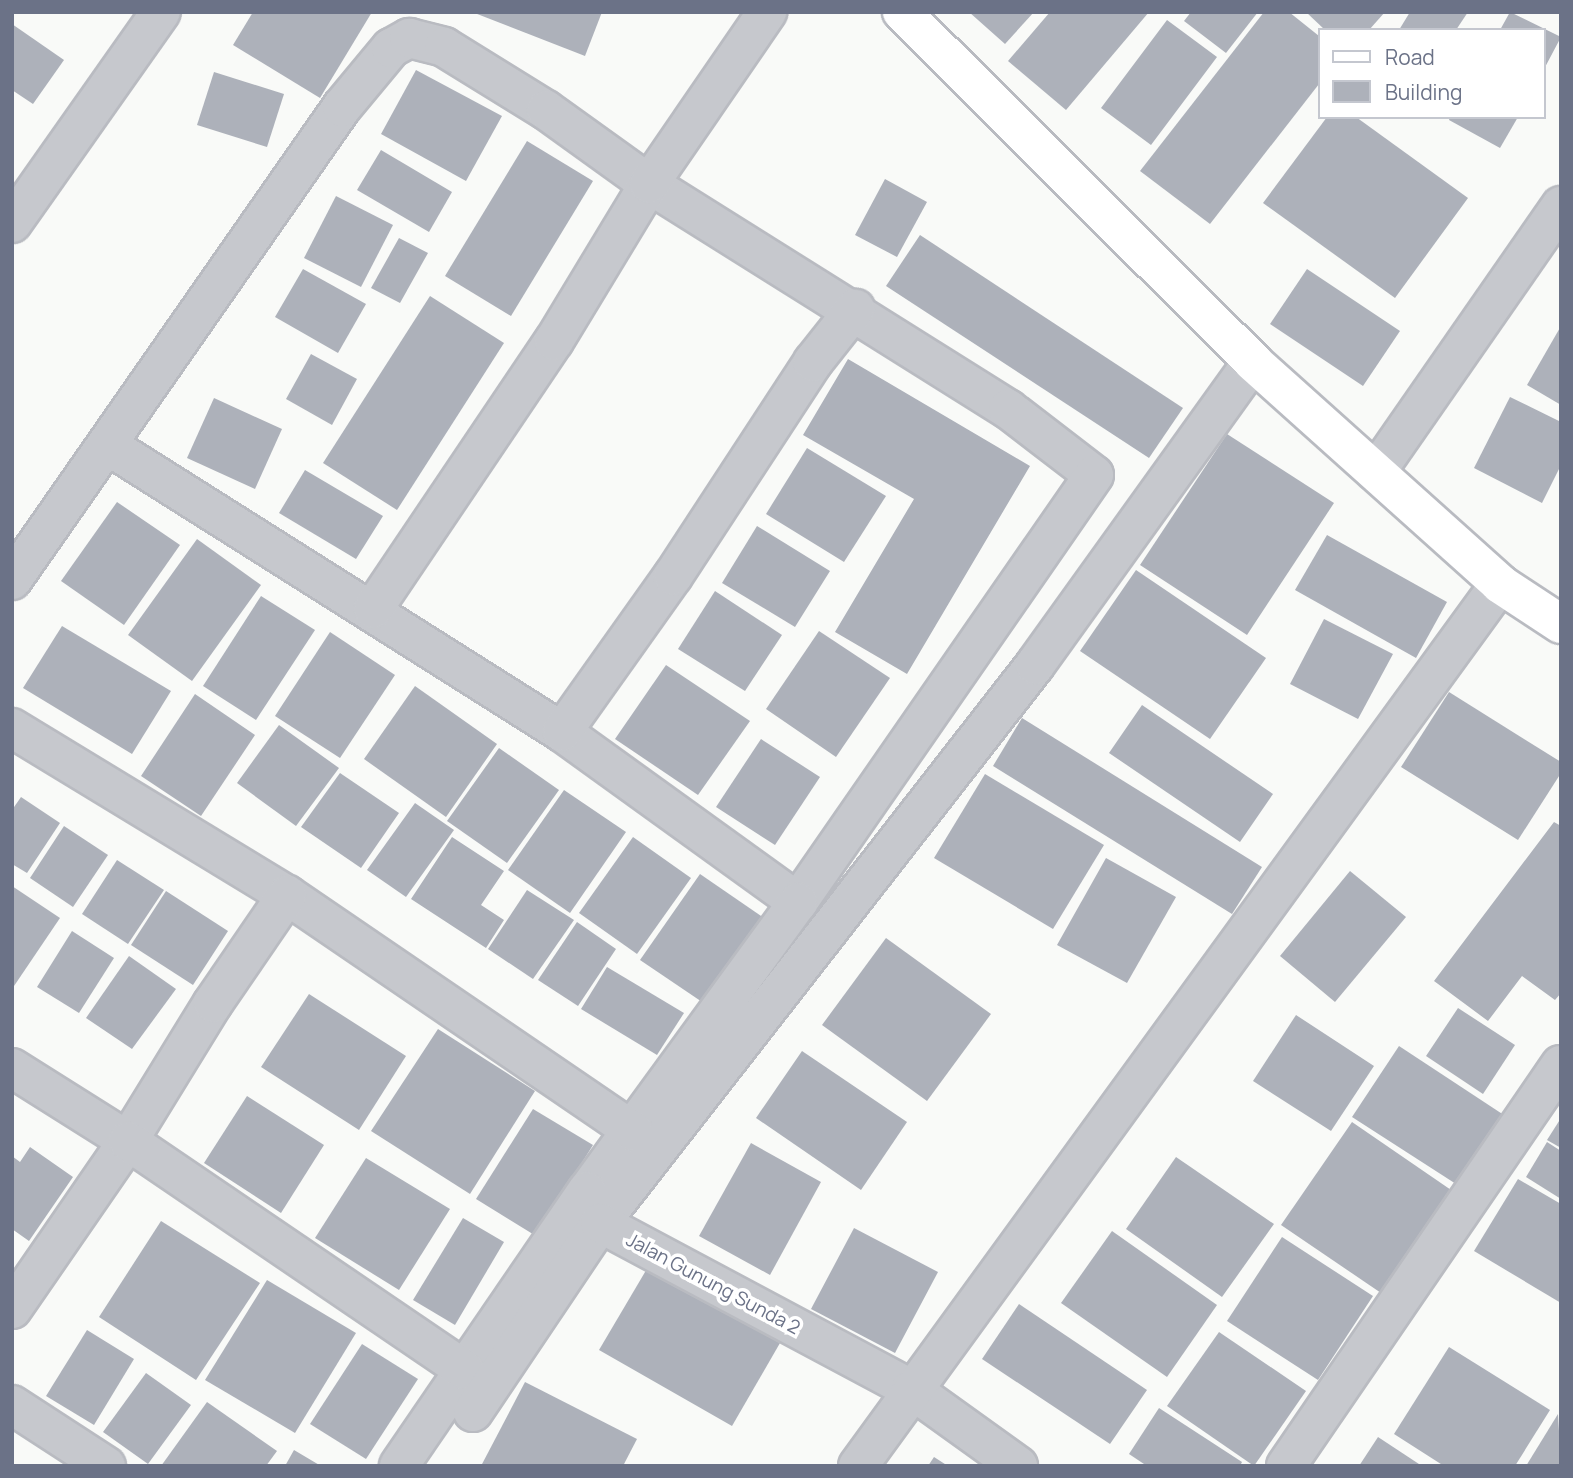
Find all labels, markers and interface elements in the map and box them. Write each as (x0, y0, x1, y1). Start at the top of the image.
legend (1318, 28, 1545, 119)
text: Road (1385, 43, 1435, 71)
text: Building (1385, 78, 1462, 106)
street label: Jalan Gunung Sunda 2 (622, 1228, 804, 1340)

